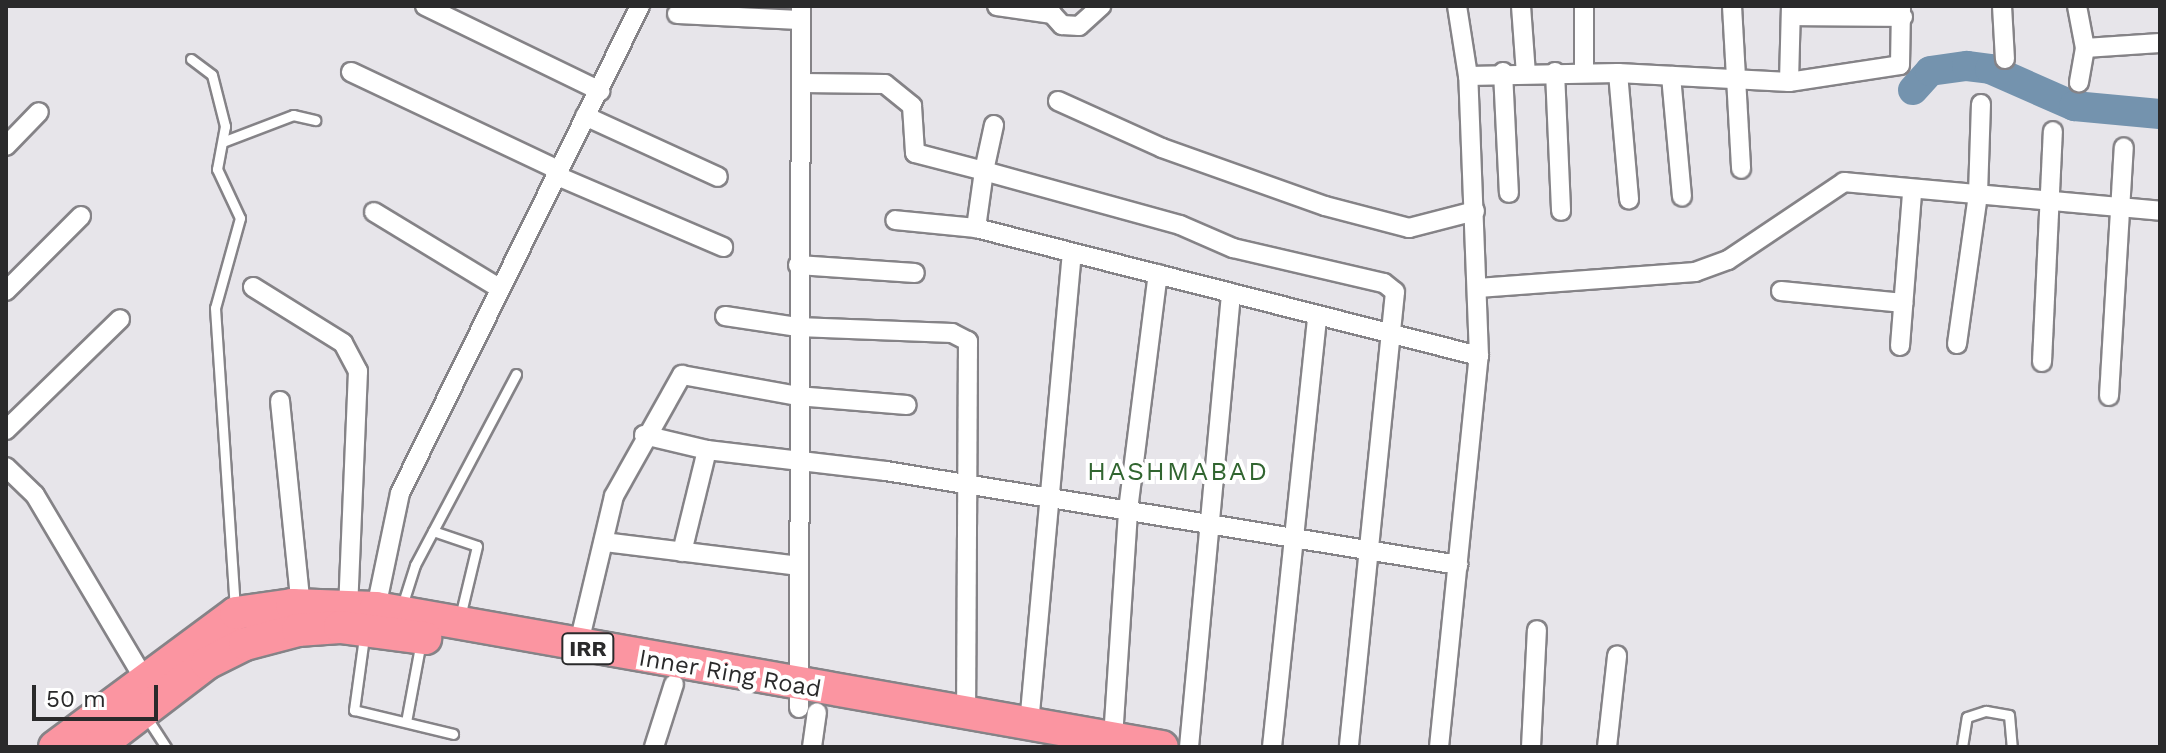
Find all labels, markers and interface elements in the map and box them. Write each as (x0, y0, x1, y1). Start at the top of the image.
district label: HASHMABAD (1087, 456, 1269, 488)
road number: IRR (560, 631, 616, 667)
street label: Inner Ring Road (636, 644, 824, 704)
scale bar (36, 669, 162, 719)
text: 50 m (46, 685, 106, 713)

